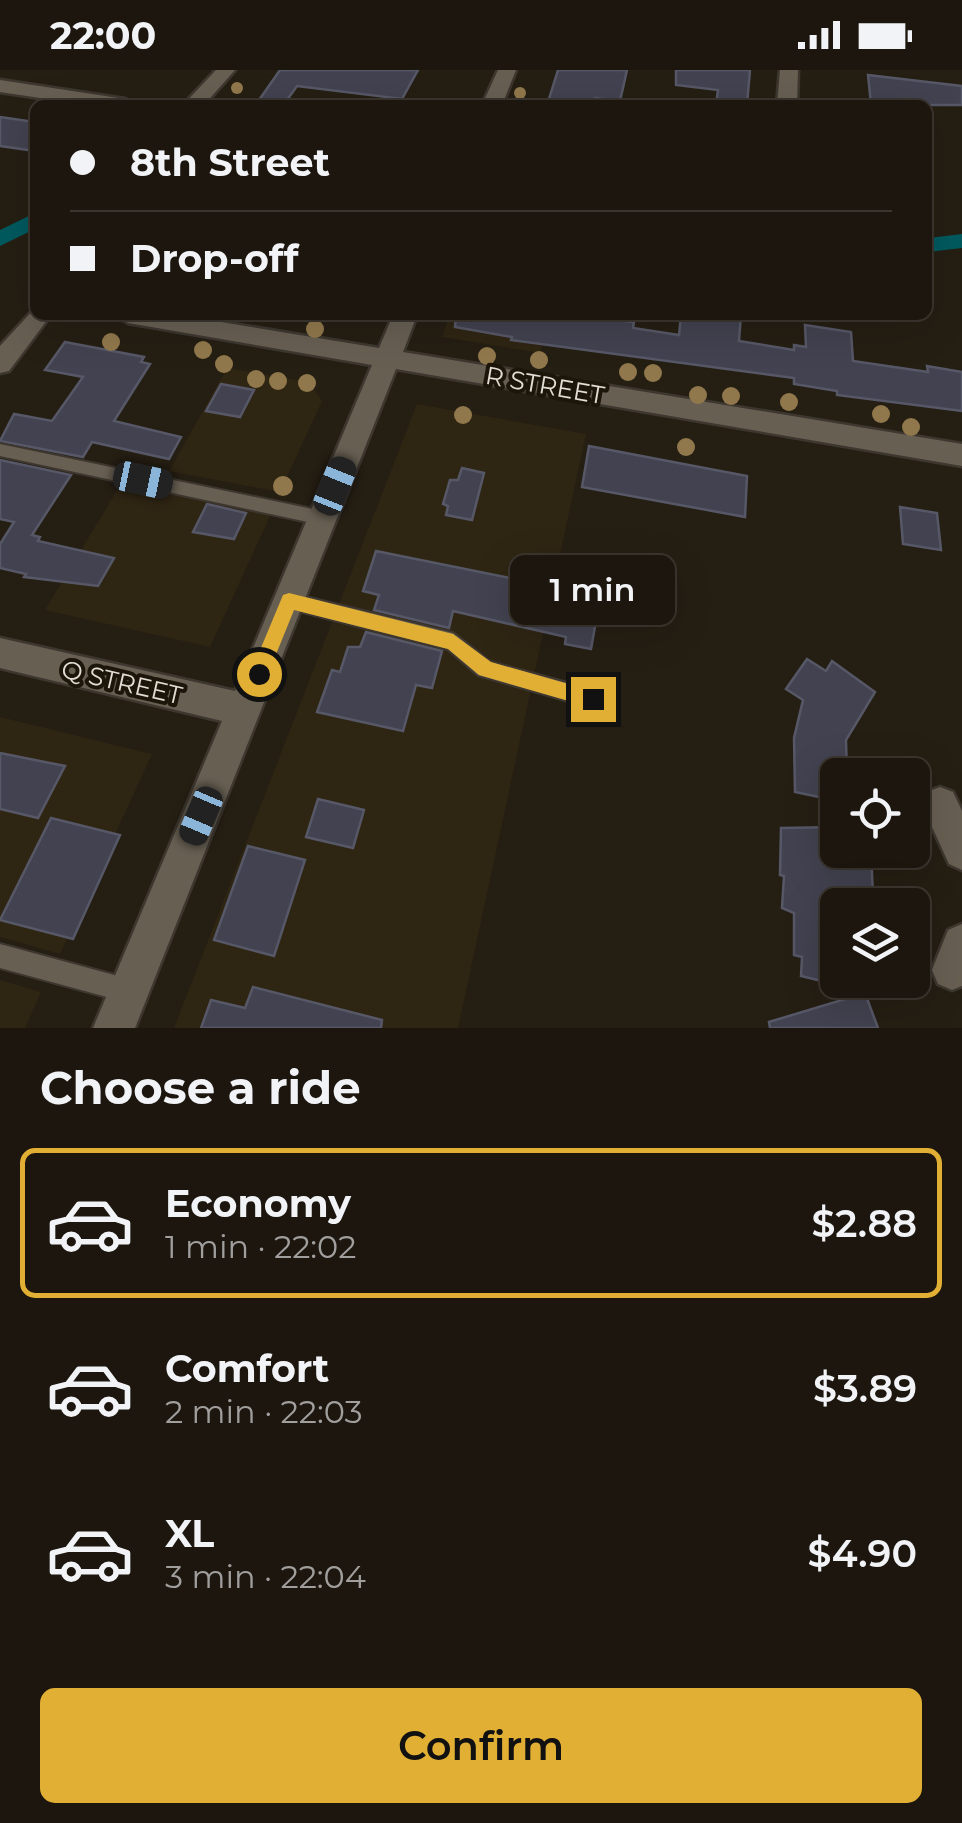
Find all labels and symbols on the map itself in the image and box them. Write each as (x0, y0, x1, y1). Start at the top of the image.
street label: R STREET (483, 360, 607, 410)
car (310, 453, 360, 519)
car (111, 459, 175, 501)
callout: 1 min (510, 554, 676, 624)
route start (237, 652, 282, 697)
street label: Q STREET (59, 654, 186, 711)
route end (571, 677, 616, 722)
car (175, 783, 227, 849)

